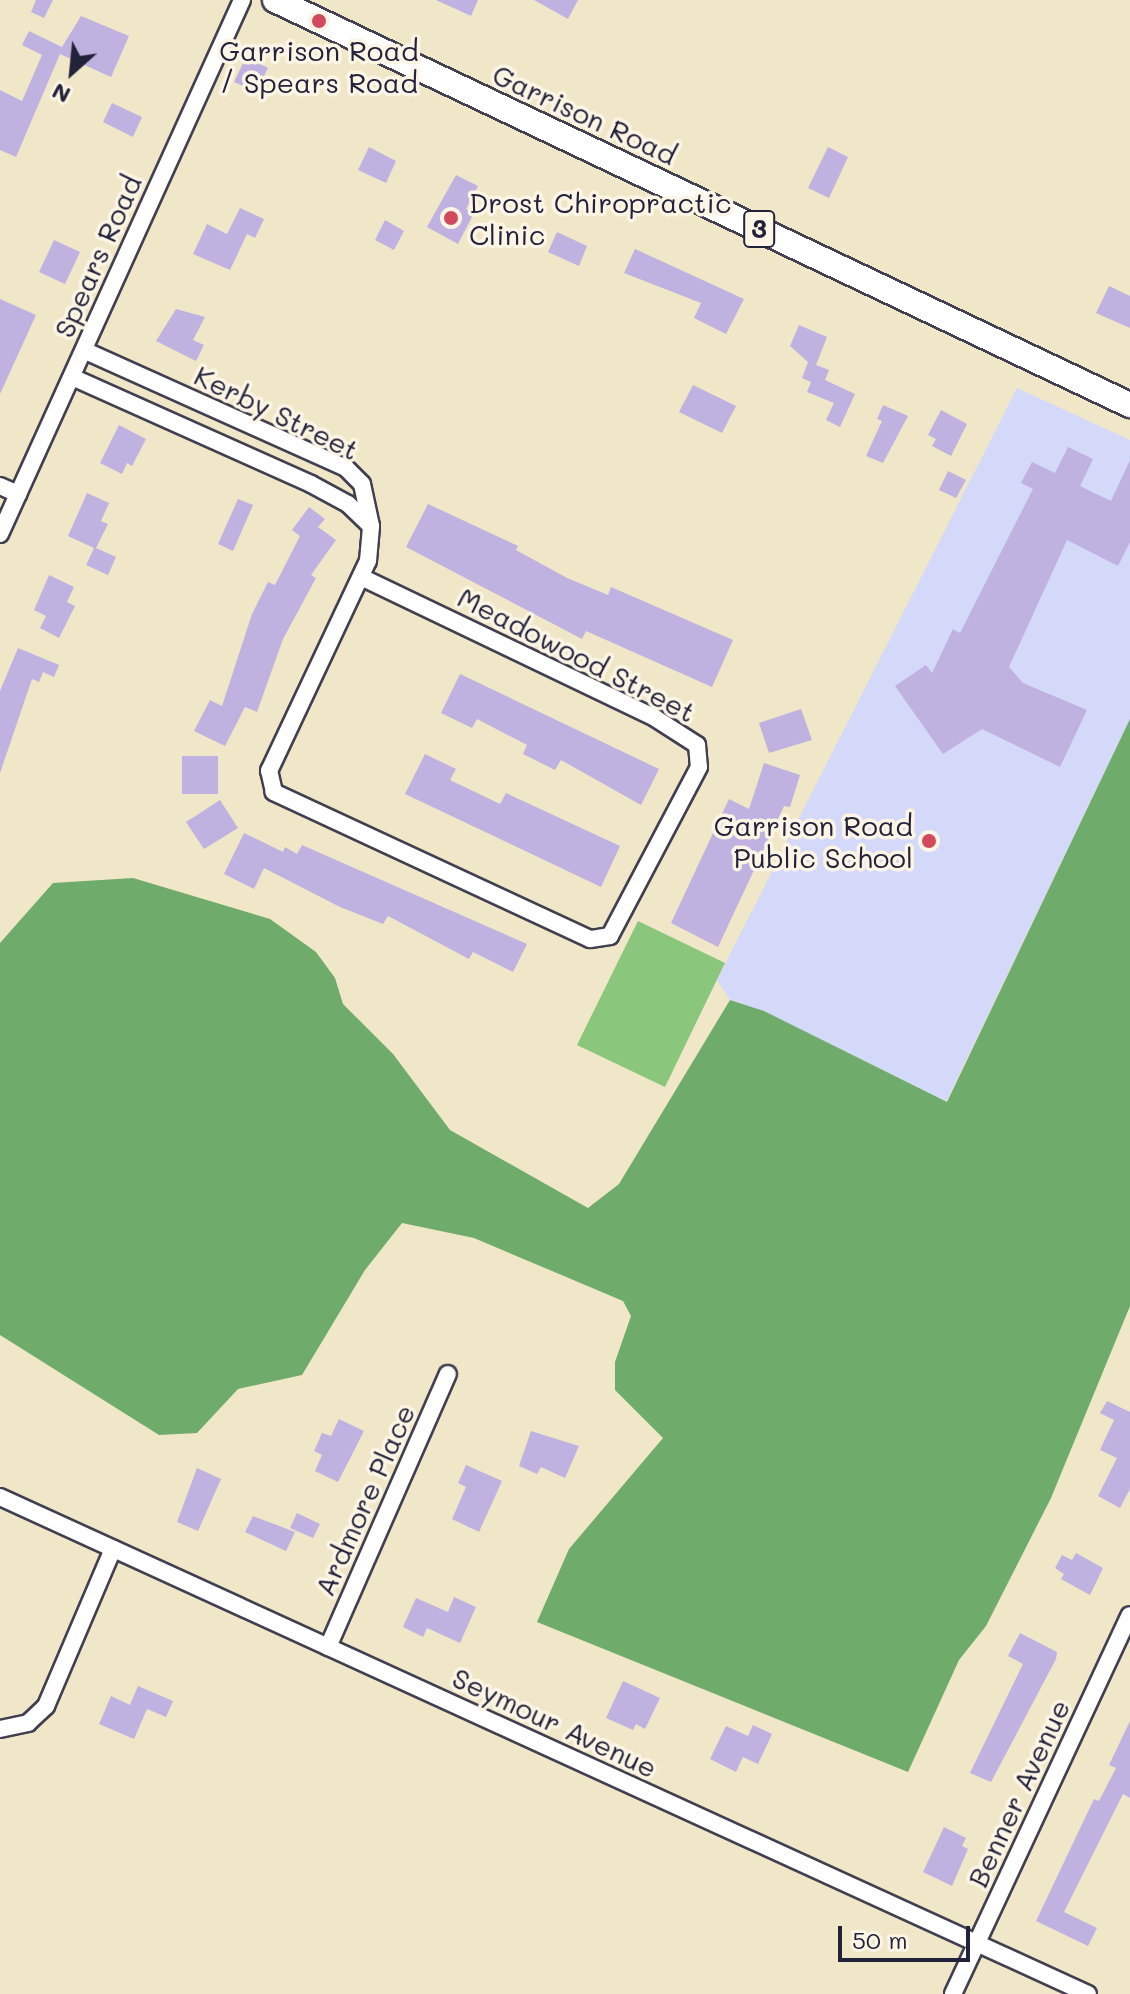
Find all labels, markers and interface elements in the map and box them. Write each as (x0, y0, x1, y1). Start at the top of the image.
marker: Garrison Road / Spears Road (310, 12, 328, 30)
north arrow (32, 32, 112, 112)
place label: Garrison Road / Spears Road (219, 33, 419, 99)
street label: Garrison Road (488, 57, 682, 171)
text: N (47, 77, 75, 111)
street label: Spears Road (46, 170, 148, 342)
place label: Drost Chiropractic Clinic (469, 185, 731, 251)
marker: Drost Chiropractic Clinic (440, 207, 462, 229)
road number: 3 (743, 207, 775, 251)
street label: Kerby Street (189, 358, 365, 466)
street label: Meadowood Street (453, 580, 701, 728)
place label: Garrison Road Public School (714, 808, 913, 874)
marker: Garrison Road Public School (920, 832, 938, 850)
street label: Ardmore Place (307, 1399, 421, 1601)
street label: Seymour Avenue (447, 1660, 663, 1784)
street label: Benner Avenue (960, 1694, 1076, 1892)
scale bar (842, 1910, 974, 1960)
text: 50 m (852, 1924, 908, 1955)

